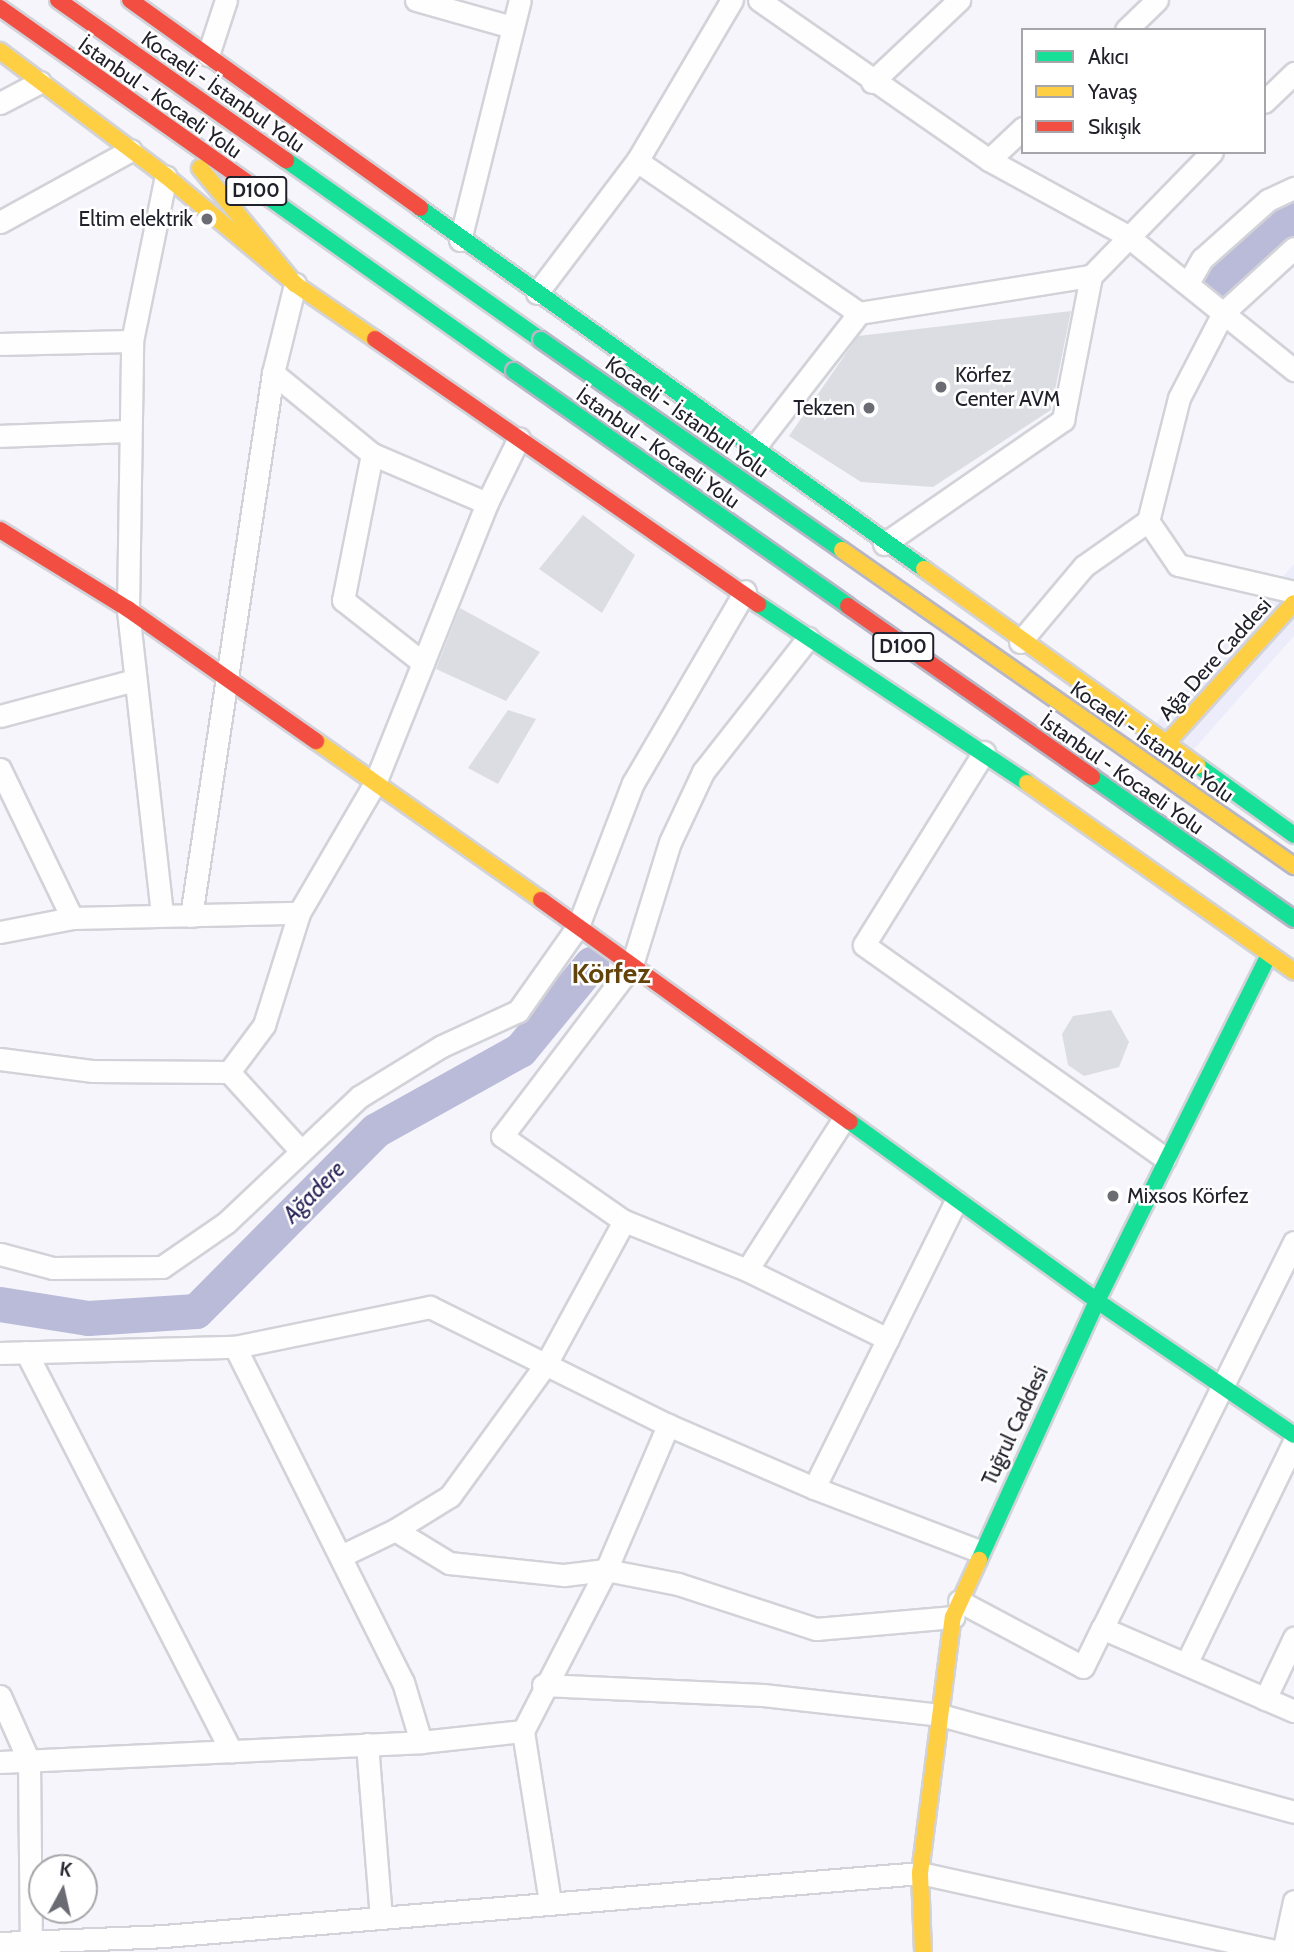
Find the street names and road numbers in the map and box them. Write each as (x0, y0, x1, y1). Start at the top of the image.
street label: Kocaeli - İstanbul Yolu (136, 26, 310, 158)
street label: İstanbul - Kocaeli Yolu (73, 32, 247, 164)
road number: D100 (224, 176, 288, 206)
street label: Kocaeli - İstanbul Yolu (600, 351, 774, 483)
street label: İstanbul - Kocaeli Yolu (571, 382, 745, 514)
street label: Ağa Dere Caddesi (1153, 593, 1277, 725)
road number: D100 (872, 632, 934, 662)
street label: Kocaeli - İstanbul Yolu (1065, 676, 1239, 808)
street label: İstanbul - Kocaeli Yolu (1035, 708, 1209, 840)
street label: Tuğrul Caddesi (976, 1363, 1054, 1489)

